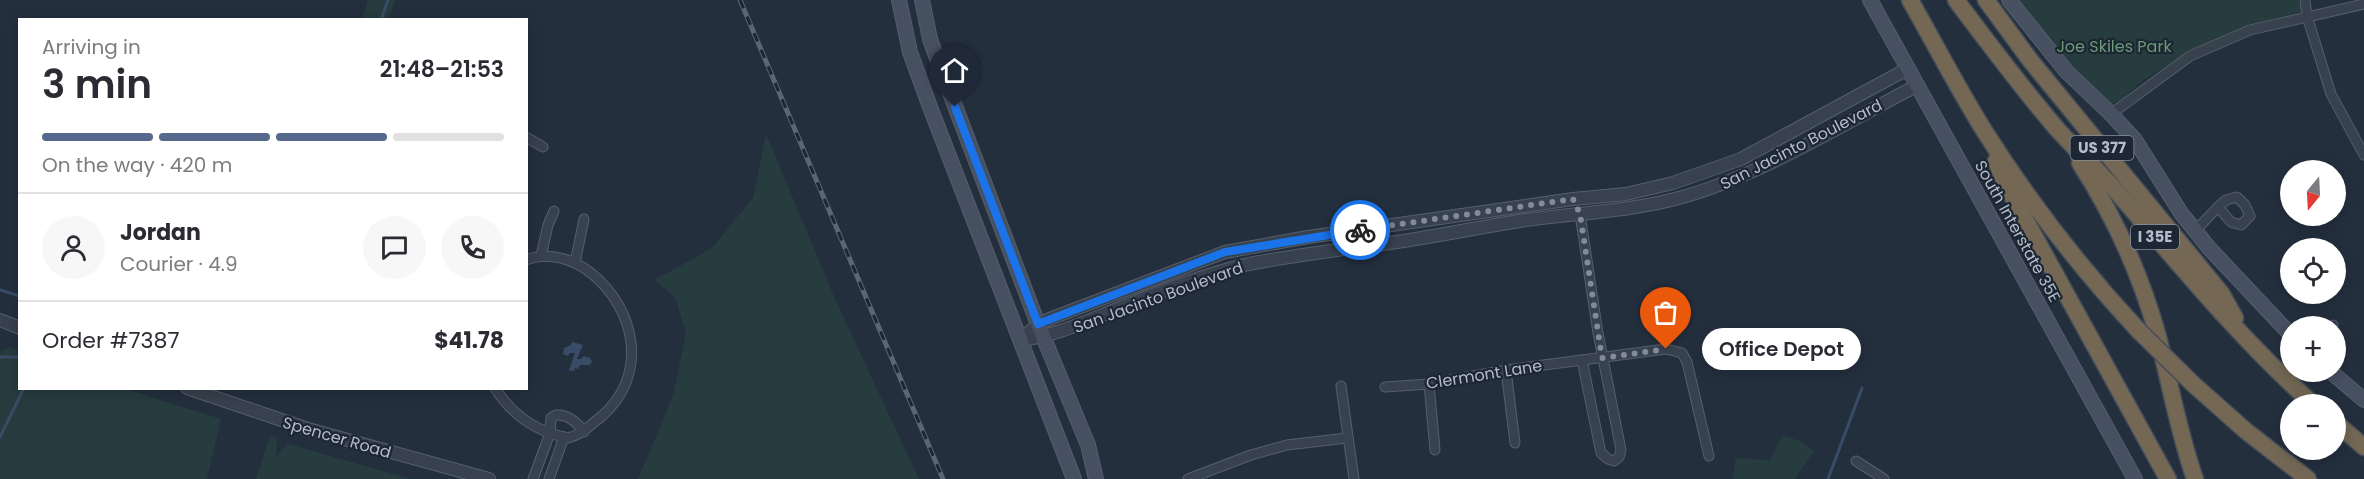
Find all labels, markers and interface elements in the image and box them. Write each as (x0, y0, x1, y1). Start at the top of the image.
text: Arriving in (42, 33, 141, 61)
park label: Joe Skiles Park (2056, 35, 2172, 58)
pin (929, 45, 980, 107)
text: 21:48–21:53 (380, 54, 504, 85)
icon: home (938, 54, 971, 87)
text: 3 min (42, 57, 152, 112)
street label: San Jacinto Boulevard (1716, 94, 1886, 195)
road number: US 377 (2070, 136, 2134, 160)
text: On the way · 420 m (42, 151, 232, 179)
street label: South Interstate 35E (1969, 156, 2066, 306)
north arrow (2280, 160, 2346, 226)
map controls (2280, 160, 2346, 460)
courier (1330, 200, 1390, 260)
icon: bike (1344, 214, 1377, 247)
button: person (42, 216, 105, 279)
button: chat (363, 216, 426, 279)
button: phone (441, 216, 504, 279)
text: Jordan (120, 217, 201, 248)
road number: I 35E (2131, 225, 2179, 249)
button: locate (2280, 238, 2346, 304)
text: Courier · 4.9 (120, 250, 238, 278)
street label: San Jacinto Boulevard (1070, 256, 1246, 339)
pin (1640, 287, 1691, 349)
icon: bag (1649, 296, 1682, 329)
button: + (2280, 316, 2346, 382)
text: Order #7387 (42, 325, 179, 356)
text: $41.78 (434, 325, 504, 356)
callout: Office Depot (1702, 328, 1861, 370)
text: Office Depot (1719, 335, 1844, 363)
street label: Clermont Lane (1424, 354, 1544, 395)
button: − (2280, 394, 2346, 460)
street label: Spencer Road (280, 411, 394, 464)

